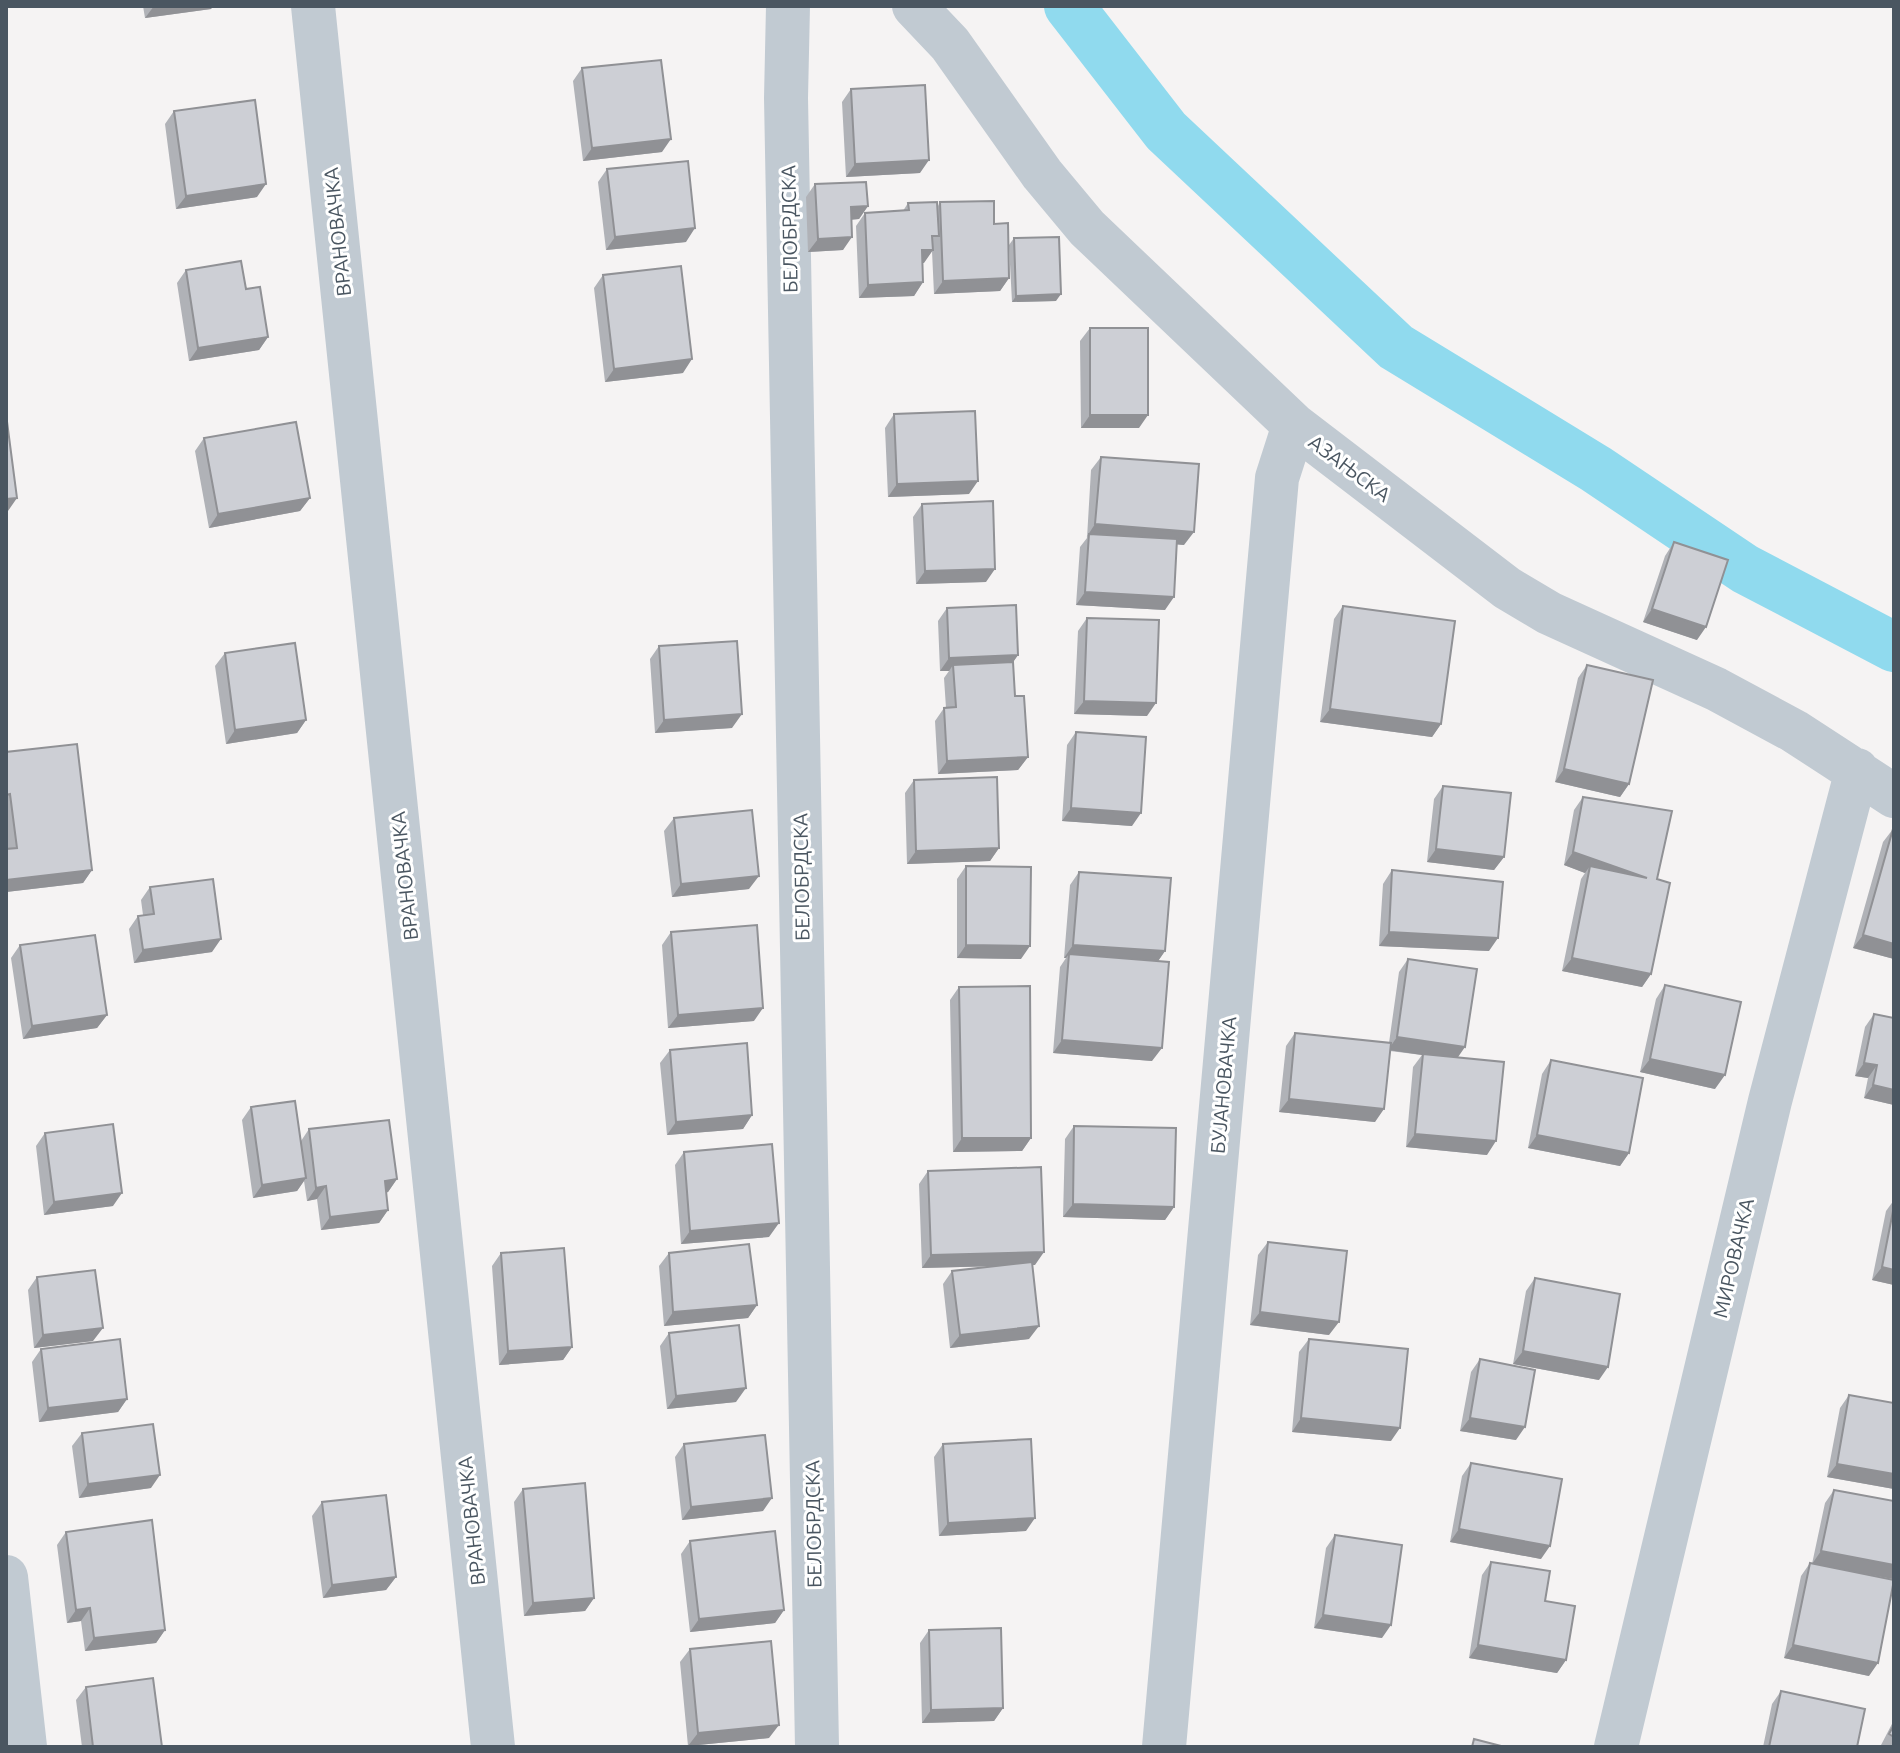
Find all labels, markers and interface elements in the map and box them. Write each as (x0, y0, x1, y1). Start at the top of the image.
street label: БЕЛОБРДСКА (776, 165, 802, 293)
street label: ВРАНОВАЧКА (319, 166, 355, 298)
street label: АЗАЊСКА (1305, 430, 1395, 506)
street label: ВРАНОВАЧКА (386, 810, 422, 942)
street label: БЕЛОБРДСКА (788, 813, 814, 941)
street label: БУЈАНОВАЧКА (1206, 1015, 1240, 1155)
street label: МИРОВАЧКА (1708, 1196, 1758, 1320)
street label: ВРАНОВАЧКА (453, 1455, 489, 1587)
street label: БЕЛОБРДСКА (800, 1460, 826, 1588)

